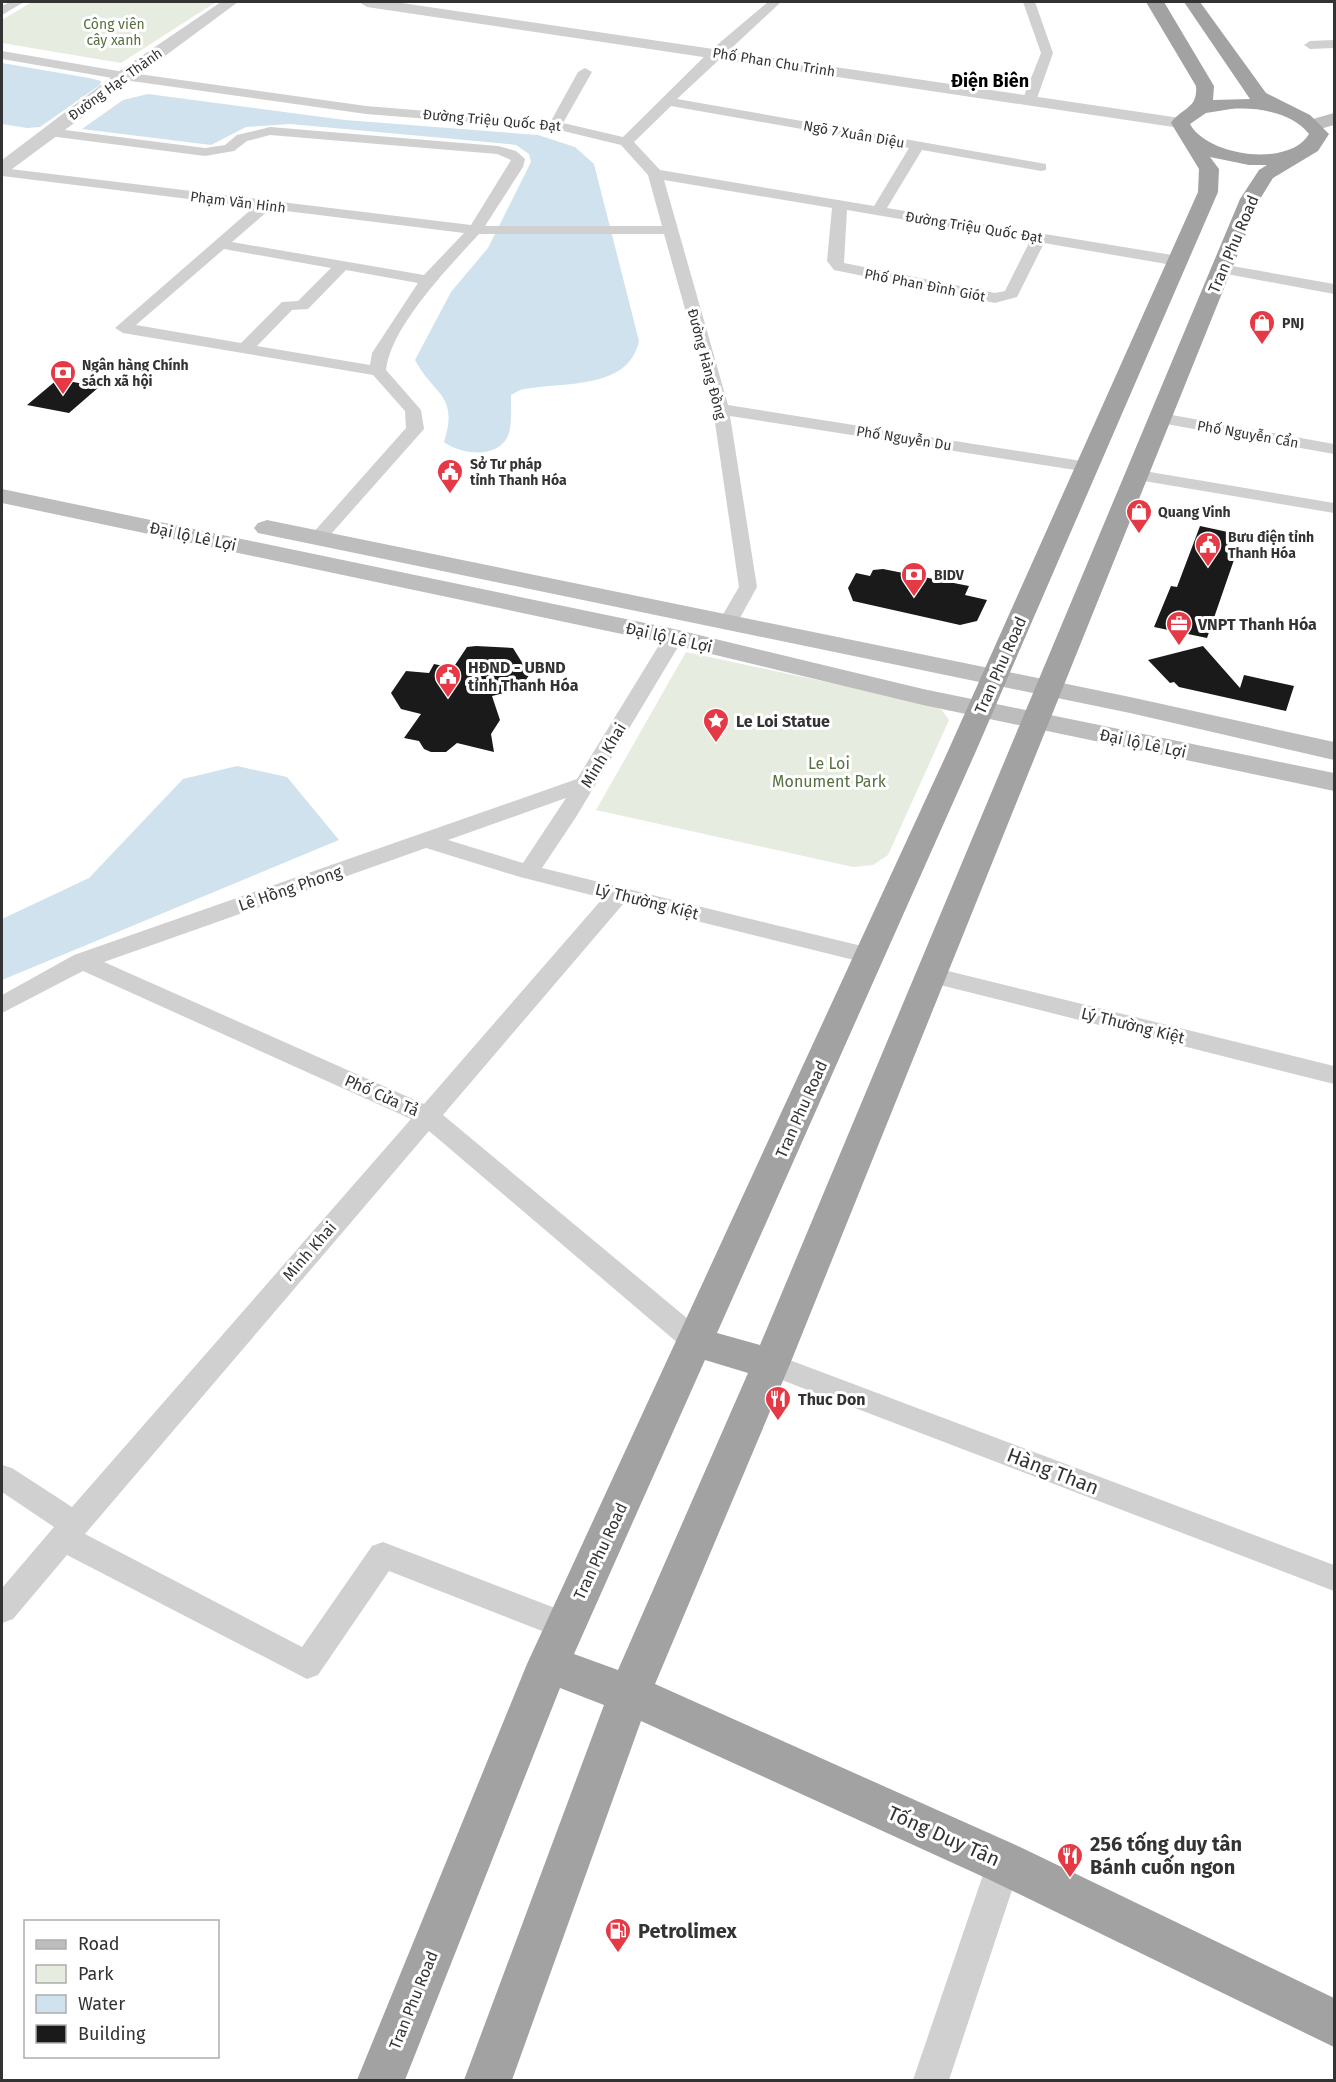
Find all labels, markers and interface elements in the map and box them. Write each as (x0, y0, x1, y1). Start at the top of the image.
park label: Công viên cây xanh (83, 16, 145, 49)
street label: Phố Phan Chu Trinh (711, 43, 837, 81)
street label: Đường Hạc Thành (65, 45, 166, 124)
district label: Điện Biên (951, 70, 1029, 92)
street label: Đường Triệu Quốc Đạt (422, 105, 563, 135)
street label: Ngõ 7 Xuân Diệu (802, 117, 906, 152)
street label: Phạm Văn Hinh (189, 188, 287, 217)
street label: Tran Phu Road (1204, 192, 1263, 296)
street label: Đường Triệu Quốc Đạt (904, 207, 1045, 247)
street label: Phố Phan Đình Giót (863, 264, 988, 306)
street label: Đường Hàng Đồng (684, 307, 731, 422)
shop icon: PNJ (1247, 308, 1277, 346)
place label: PNJ (1282, 315, 1304, 332)
place label: Ngân hàng Chính sách xã hội (82, 357, 189, 390)
bank icon: Ngân hàng Chính sách xã hội (48, 358, 78, 396)
street label: Phố Nguyễn Cẩn (1196, 416, 1300, 452)
street label: Phố Nguyễn Du (855, 422, 953, 454)
place label: Sở Tư pháp tỉnh Thanh Hóa (470, 456, 567, 489)
public building icon: Sở Tư pháp tỉnh Thanh Hóa (435, 457, 465, 495)
shop icon: Quang Vinh (1124, 497, 1154, 535)
place label: Quang Vinh (1158, 504, 1231, 521)
street label: Đại lộ Lê Lợi (148, 518, 238, 555)
place label: Bưu điện tỉnh Thanh Hóa (1228, 529, 1314, 562)
public building icon: Bưu điện tỉnh Thanh Hóa (1193, 530, 1223, 568)
bank icon: BIDV (899, 560, 929, 598)
place label: BIDV (934, 567, 965, 584)
office icon: VNPT Thanh Hóa (1164, 609, 1194, 647)
street label: Tran Phu Road (971, 614, 1030, 717)
place label: VNPT Thanh Hóa (1197, 615, 1317, 634)
street label: Đại lộ Lê Lợi (624, 618, 714, 657)
place label: HĐND - UBND tỉnh Thanh Hóa (468, 658, 579, 695)
public building icon: HĐND - UBND tỉnh Thanh Hóa (433, 661, 463, 699)
place icon: Le Loi Statue (701, 706, 731, 744)
place label: Le Loi Statue (736, 712, 830, 731)
street label: Minh Khai (577, 720, 630, 791)
street label: Đại lộ Lê Lợi (1098, 725, 1188, 762)
park label: Le Loi Monument Park (772, 754, 887, 791)
street label: Lê Hồng Phong (236, 861, 345, 915)
street label: Lý Thường Kiệt (593, 879, 701, 924)
street label: Lý Thường Kiệt (1079, 1003, 1187, 1048)
street label: Tran Phu Road (772, 1058, 831, 1161)
street label: Phố Cửa Tả (342, 1070, 422, 1120)
street label: Minh Khai (279, 1218, 340, 1285)
restaurant icon: Thuc Don (763, 1384, 793, 1422)
place label: Thuc Don (798, 1390, 865, 1409)
street label: Hàng Than (1004, 1442, 1102, 1500)
street label: Tran Phu Road (570, 1500, 631, 1603)
street label: Tống Duy Tân (884, 1801, 1004, 1871)
place label: 256 tống duy tân Bánh cuốn ngon (1090, 1831, 1242, 1879)
restaurant icon: 256 tống duy tân Bánh cuốn ngon (1055, 1841, 1085, 1879)
fuel station icon: Petrolimex (603, 1916, 633, 1954)
place label: Petrolimex (638, 1919, 738, 1943)
legend (24, 1920, 219, 2058)
text: Road (78, 1933, 120, 1955)
street label: Tran Phu Road (385, 1948, 442, 2052)
text: Park (78, 1963, 114, 1985)
text: Water (78, 1993, 125, 2015)
text: Building (78, 2023, 146, 2045)

